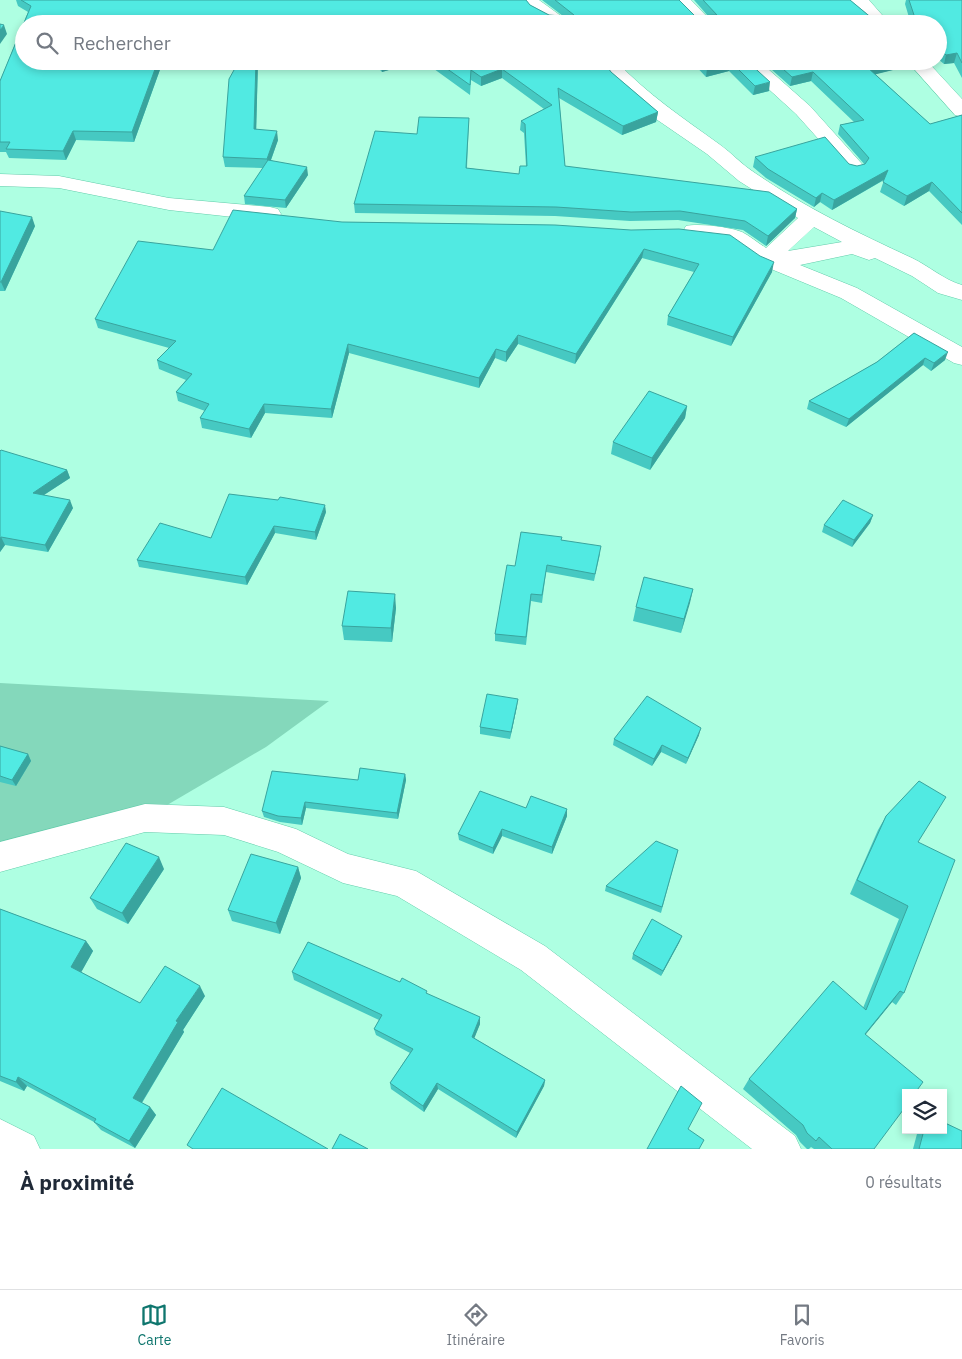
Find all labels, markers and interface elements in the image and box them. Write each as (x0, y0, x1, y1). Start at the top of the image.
search box (15, 15, 947, 70)
icon: search (33, 29, 61, 57)
text: Rechercher (73, 31, 171, 55)
map controls (902, 1089, 947, 1134)
button: layers (902, 1089, 947, 1134)
text: À proximité (20, 1168, 134, 1196)
text: 0 résultats (865, 1172, 942, 1192)
tab: Carte (137, 1301, 171, 1349)
tab: Itinéraire (446, 1301, 505, 1349)
tab: Favoris (780, 1301, 825, 1349)

